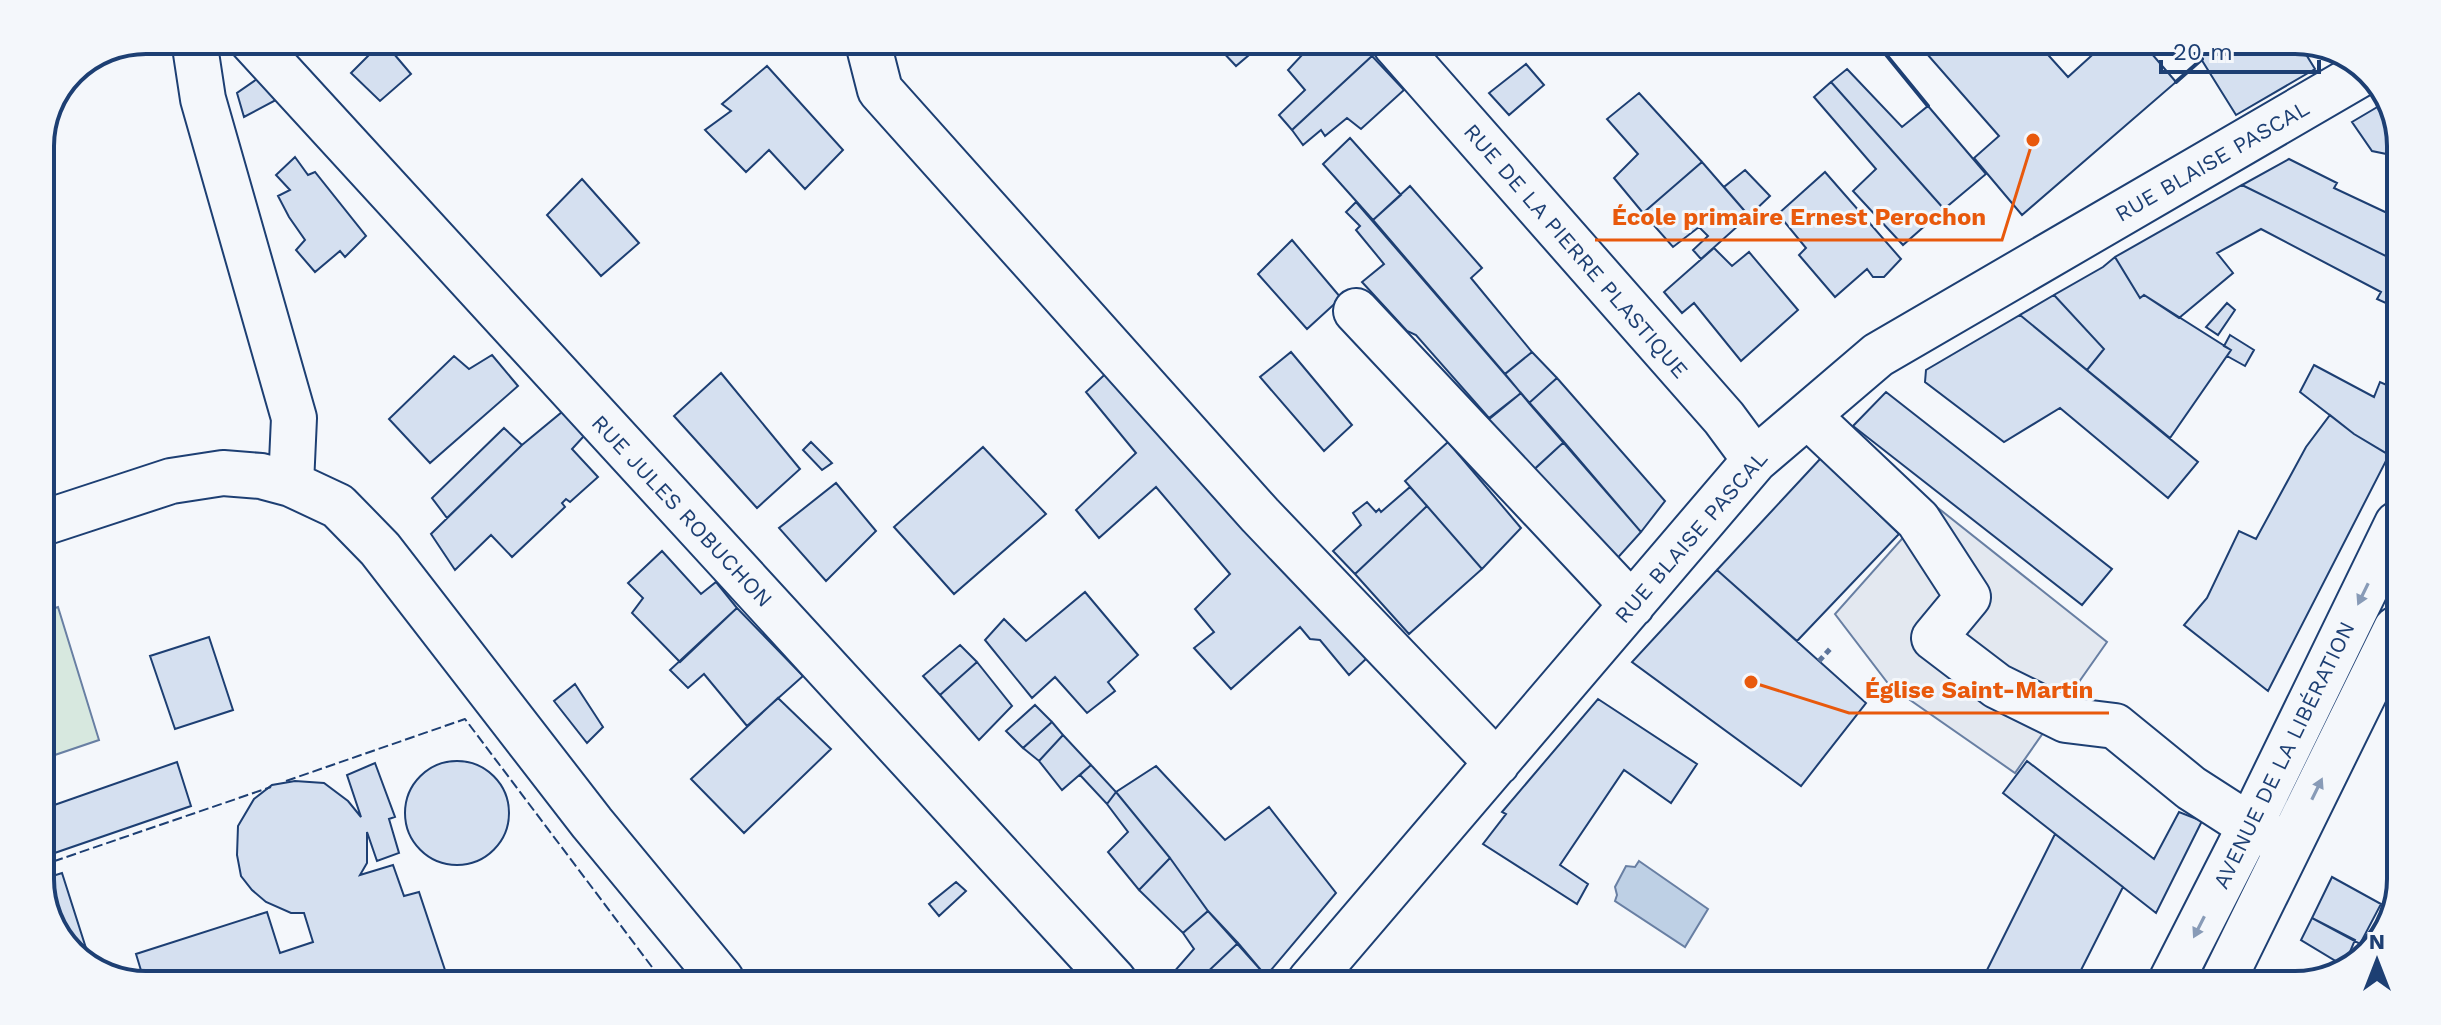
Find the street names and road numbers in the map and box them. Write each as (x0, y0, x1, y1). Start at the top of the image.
street label: RUE BLAISE PASCAL (2111, 95, 2313, 227)
street label: RUE DE LA PIERRE PLASTIQUE (1459, 119, 1693, 383)
street label: RUE JULES ROBUCHON (587, 410, 777, 612)
street label: RUE BLAISE PASCAL (1610, 446, 1772, 628)
street label: AVENUE DE LA LIBÉRATION (2208, 617, 2360, 893)

